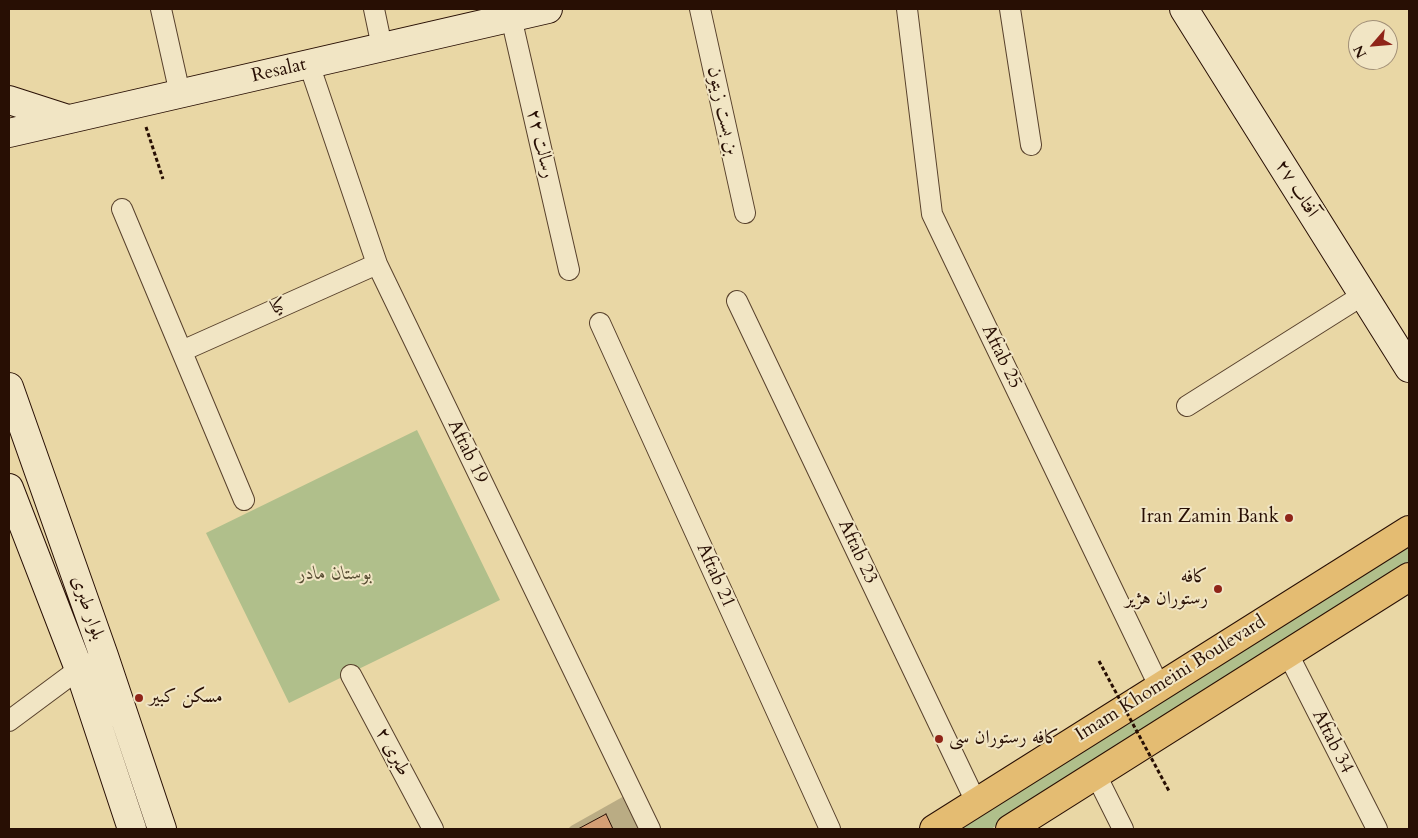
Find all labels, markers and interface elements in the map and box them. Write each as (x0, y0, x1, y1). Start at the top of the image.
north arrow (1348, 20, 1398, 70)
text: N (1349, 42, 1371, 61)
street label: Resalat (249, 54, 309, 88)
street label: بن بست زیتون (701, 65, 743, 157)
street label: رسالت ۲۲ (521, 107, 559, 181)
street label: آفتاب ۲۷ (1269, 156, 1323, 222)
street label: کیا (267, 294, 291, 320)
street label: Aftab 25 (976, 321, 1026, 393)
street label: Aftab 19 (442, 416, 492, 488)
place label: Iran Zamin Bank (1140, 507, 1279, 529)
marker: Iran Zamin Bank (1283, 512, 1295, 524)
street label: Aftab 23 (832, 516, 882, 588)
street label: Aftab 21 (691, 540, 739, 612)
park label: بوستان مادر (298, 564, 372, 586)
place label: کافه رستوران هژیر (1125, 567, 1208, 611)
street label: بلوار طبری (65, 573, 109, 643)
marker: کافه رستوران هژیر (1212, 583, 1224, 595)
street label: Imam Khomeini Boulevard (1072, 611, 1270, 747)
place label: مسکن کبیر (149, 687, 223, 709)
marker: مسکن کبیر (133, 692, 145, 704)
street label: Aftab 34 (1306, 706, 1358, 778)
street label: طبری ۲ (370, 724, 414, 780)
place label: کافه رستوران سی (949, 728, 1059, 750)
marker: کافه رستوران سی (933, 733, 945, 745)

